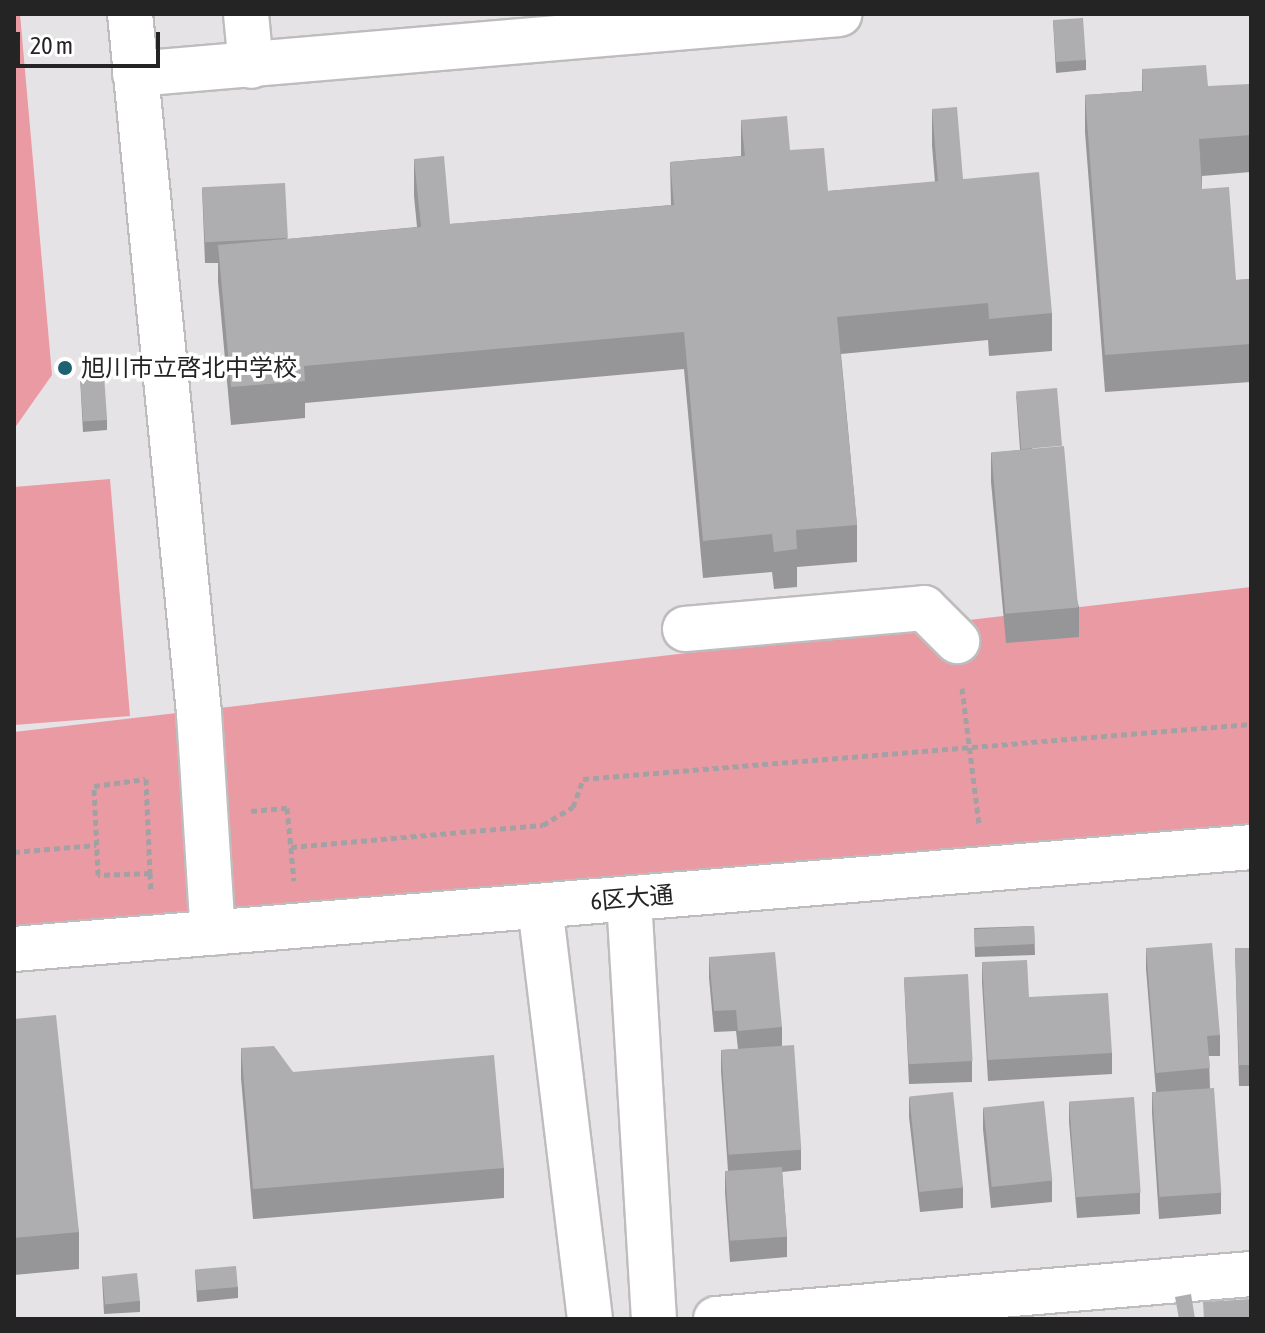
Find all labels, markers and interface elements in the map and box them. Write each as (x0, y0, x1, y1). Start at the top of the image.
scale bar (20, 16, 164, 66)
text: 20 m (30, 32, 73, 59)
place label: 旭川市立啓北中学校 (81, 354, 297, 382)
marker: 旭川市立啓北中学校 (56, 359, 74, 377)
street label: 6区大通 (589, 880, 675, 916)

